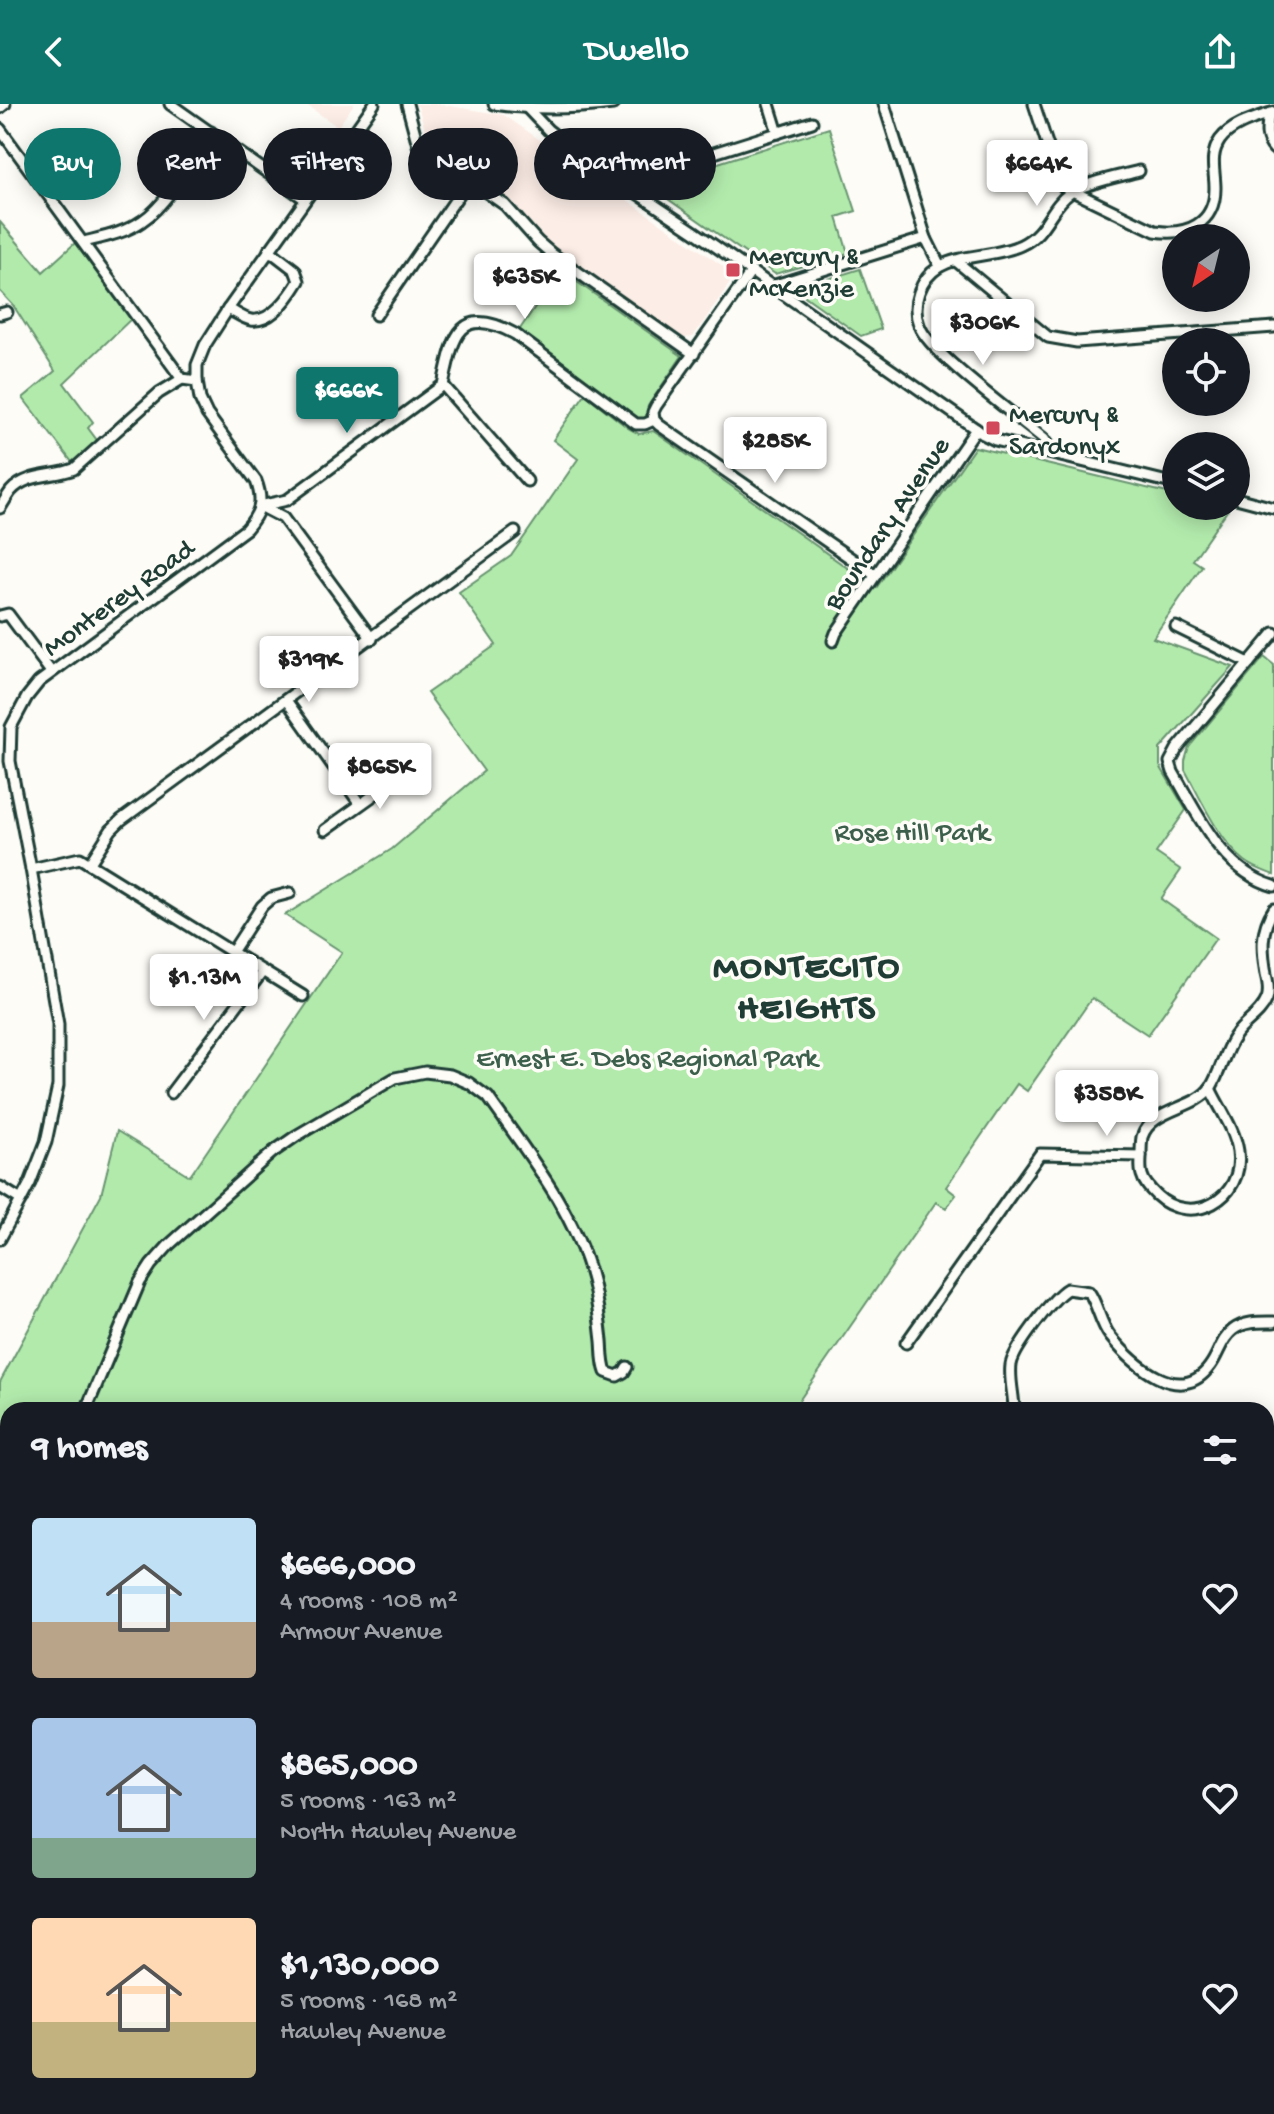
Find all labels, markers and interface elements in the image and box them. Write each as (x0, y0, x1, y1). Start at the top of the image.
icon: back (32, 30, 76, 74)
icon: share (1198, 30, 1242, 74)
text: Dwello (585, 31, 689, 74)
chip: Buy (24, 128, 121, 200)
chip: Rent (137, 128, 247, 200)
chip: Filters (263, 128, 392, 200)
chip: New (408, 128, 518, 200)
chip: Apartment (534, 128, 716, 200)
pin: $664K (981, 140, 1093, 208)
text: $664K (1005, 150, 1069, 181)
north arrow (1162, 224, 1250, 312)
map controls (1162, 224, 1250, 520)
place label: Mercury & McKenzie (749, 242, 859, 307)
pin: $635K (469, 253, 581, 321)
marker: Mercury & McKenzie (724, 261, 742, 279)
text: $635K (492, 263, 558, 294)
pin: $306K (927, 299, 1039, 367)
text: $306K (949, 309, 1017, 340)
button: locate (1162, 328, 1250, 416)
pin: $666K (291, 367, 403, 435)
text: $666K (314, 377, 380, 408)
place label: Mercury & Sardonyx (1009, 400, 1120, 465)
pin: $285K (719, 417, 831, 485)
marker: Mercury & Sardonyx (984, 419, 1002, 437)
text: $285K (742, 427, 808, 458)
street label: Boundary Avenue (818, 431, 959, 618)
button: layers (1162, 432, 1250, 520)
street label: Monterey Road (38, 532, 204, 666)
pin: $319K (253, 636, 365, 704)
text: $319K (277, 646, 341, 677)
pin: $865K (324, 743, 436, 811)
text: $865K (346, 753, 414, 784)
park label: Rose Hill Park (835, 818, 992, 851)
district label: MONTECITO HEIGHTS (713, 948, 901, 1032)
pin: $1.13M (139, 954, 269, 1022)
text: $1.13M (168, 964, 240, 995)
park label: Ernest E. Debs Regional Park (476, 1044, 820, 1077)
pin: $358K (1051, 1070, 1163, 1138)
text: $358K (1073, 1080, 1141, 1111)
icon: filters (1198, 1428, 1242, 1472)
text: 9 homes (32, 1430, 147, 1470)
text: $666,000 (280, 1547, 416, 1587)
icon: home (96, 1550, 192, 1646)
icon: heart (1198, 1576, 1242, 1620)
text: 4 rooms · 108 m² (280, 1587, 458, 1618)
text: Armour Avenue (280, 1618, 442, 1649)
text: $865,000 (280, 1747, 418, 1787)
icon: home (96, 1750, 192, 1846)
icon: heart (1198, 1776, 1242, 1820)
text: 5 rooms · 163 m² (280, 1787, 457, 1818)
text: North Hawley Avenue (280, 1818, 516, 1849)
text: $1,130,000 (280, 1947, 439, 1987)
icon: home (96, 1950, 192, 2046)
icon: heart (1198, 1976, 1242, 2020)
text: 5 rooms · 168 m² (280, 1987, 457, 2018)
text: Hawley Avenue (280, 2018, 446, 2049)

